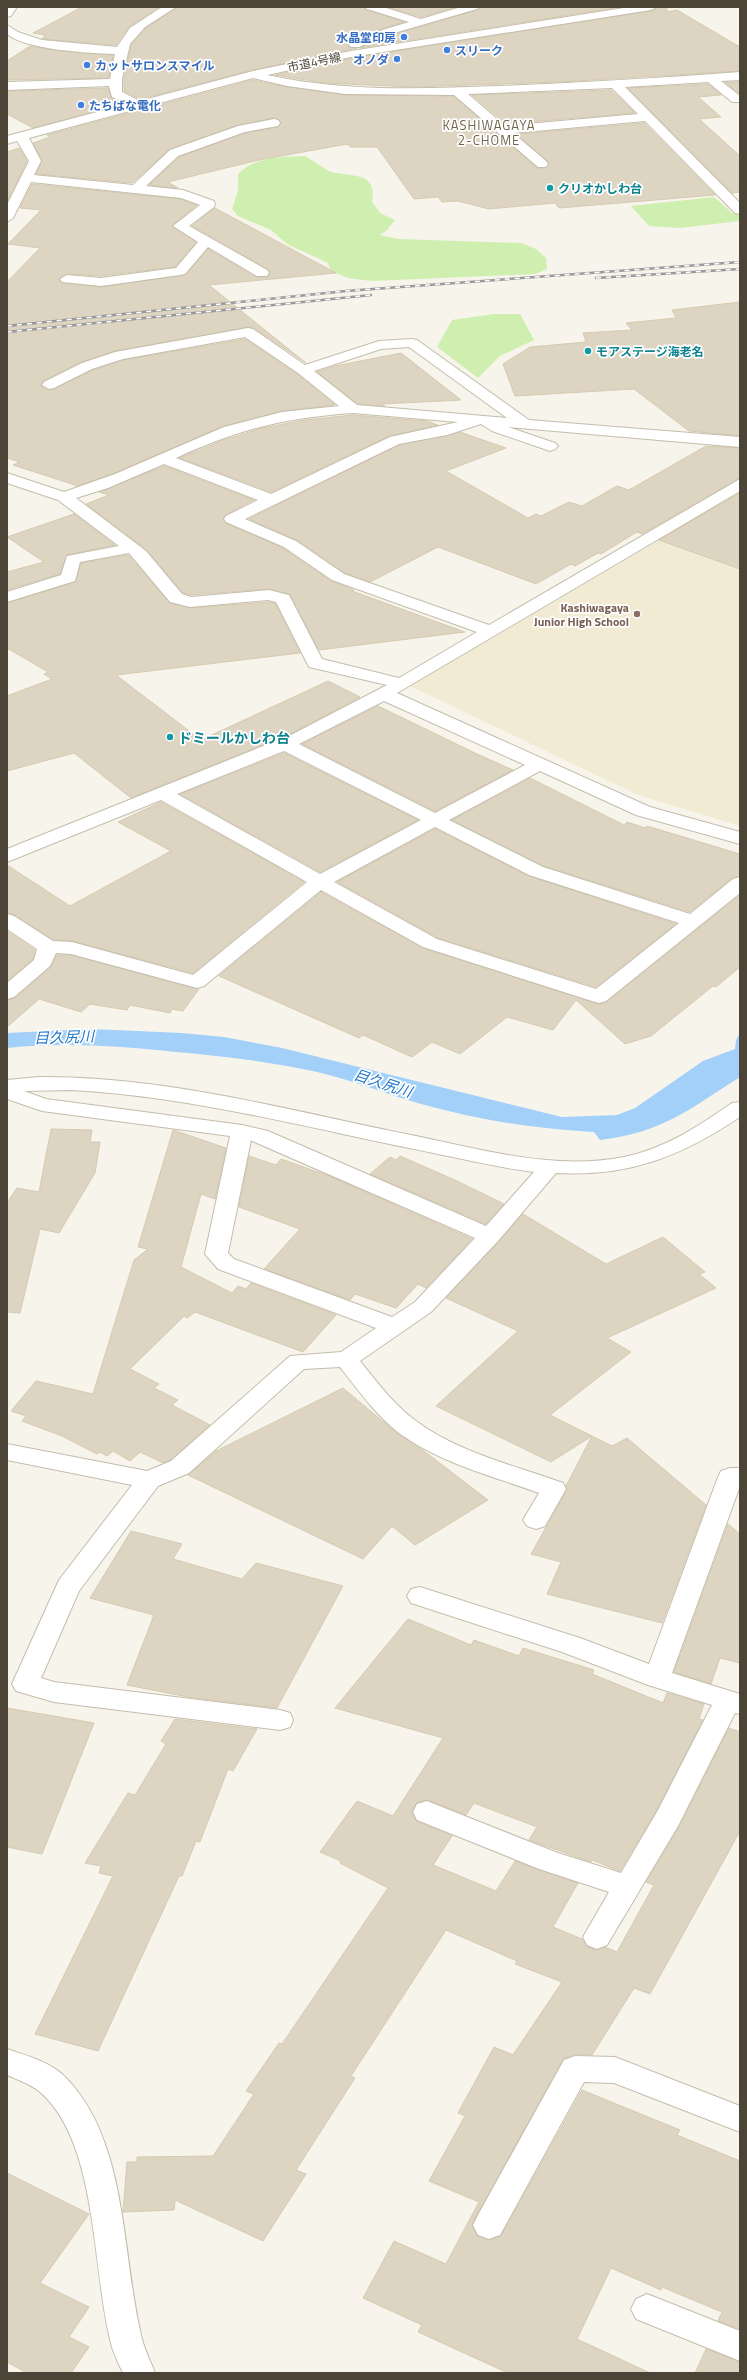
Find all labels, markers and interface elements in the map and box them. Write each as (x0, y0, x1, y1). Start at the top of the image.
place label: 水晶堂印房 (336, 28, 396, 47)
marker: 水晶堂印房 (399, 32, 409, 42)
place label: スリーク (455, 41, 503, 60)
marker: スリーク (442, 45, 452, 55)
street label: 市道4号線 (285, 47, 343, 77)
place label: オノダ (353, 50, 389, 69)
marker: オノダ (392, 54, 402, 64)
place label: カットサロンスマイル (95, 56, 214, 75)
marker: カットサロンスマイル (82, 60, 92, 70)
place label: たちばな電化 (89, 96, 161, 115)
marker: たちばな電化 (76, 100, 86, 110)
district label: KASHIWAGAYA 2-CHOME (442, 115, 536, 150)
place label: クリオかしわ台 (558, 179, 642, 198)
marker: クリオかしわ台 (545, 183, 555, 193)
place label: モアステージ海老名 (596, 342, 704, 361)
marker: モアステージ海老名 (583, 346, 593, 356)
place label: Kashiwagaya Junior High School (534, 598, 629, 631)
marker: Kashiwagaya Junior High School (632, 609, 642, 619)
place label: ドミールかしわ台 (178, 727, 290, 748)
marker: ドミールかしわ台 (165, 732, 175, 742)
water label: 目久尻川 (34, 1024, 96, 1050)
water label: 目久尻川 (351, 1063, 417, 1104)

